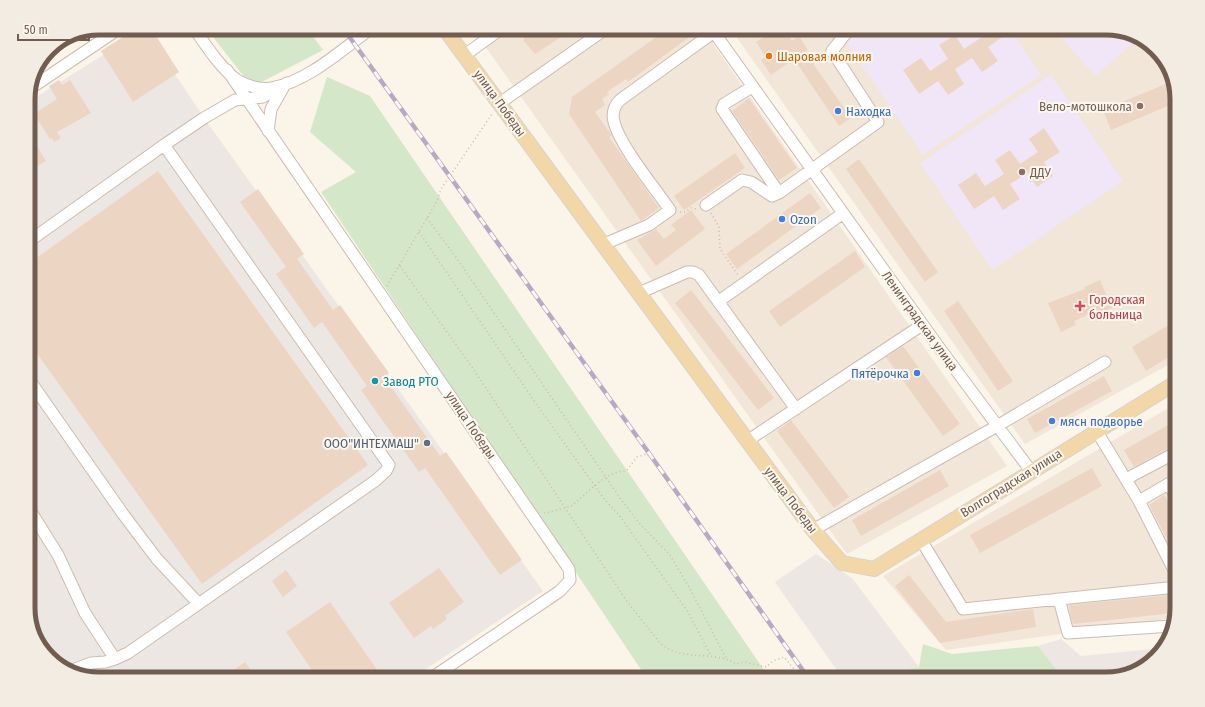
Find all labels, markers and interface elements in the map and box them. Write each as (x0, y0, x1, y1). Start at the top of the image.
scale bar (18, 16, 89, 42)
text: 50 m (24, 23, 48, 37)
place label: Шаровая молния (777, 49, 872, 64)
marker: Шаровая молния (764, 51, 774, 61)
street label: улица Победы (471, 67, 529, 139)
place label: Вело-мотошкола (1039, 99, 1132, 114)
marker: Вело-мотошкола (1135, 101, 1145, 111)
place label: Находка (846, 104, 891, 119)
marker: Находка (833, 106, 843, 116)
place label: ДДУ (1029, 165, 1051, 180)
marker: ДДУ (1017, 167, 1027, 177)
place label: Ozon (790, 212, 817, 227)
marker: Ozon (777, 214, 787, 224)
street label: Ленинградская улица (879, 268, 961, 374)
place label: Городская больница (1089, 292, 1145, 322)
marker: Городская больница (1074, 300, 1086, 312)
place label: Пятёрочка (851, 366, 909, 381)
marker: Пятёрочка (912, 368, 922, 378)
place label: Завод РТО (383, 374, 439, 389)
marker: Завод РТО (370, 376, 380, 386)
street label: улица Победы (443, 388, 499, 462)
place label: мясн подворье (1060, 414, 1143, 429)
marker: мясн подворье (1047, 416, 1057, 426)
place label: ООО"ИНТЕХМАШ" (324, 436, 419, 451)
marker: ООО"ИНТЕХМАШ" (422, 438, 432, 448)
street label: Волгоградская улица (958, 446, 1064, 520)
street label: улица Победы (761, 464, 821, 536)

